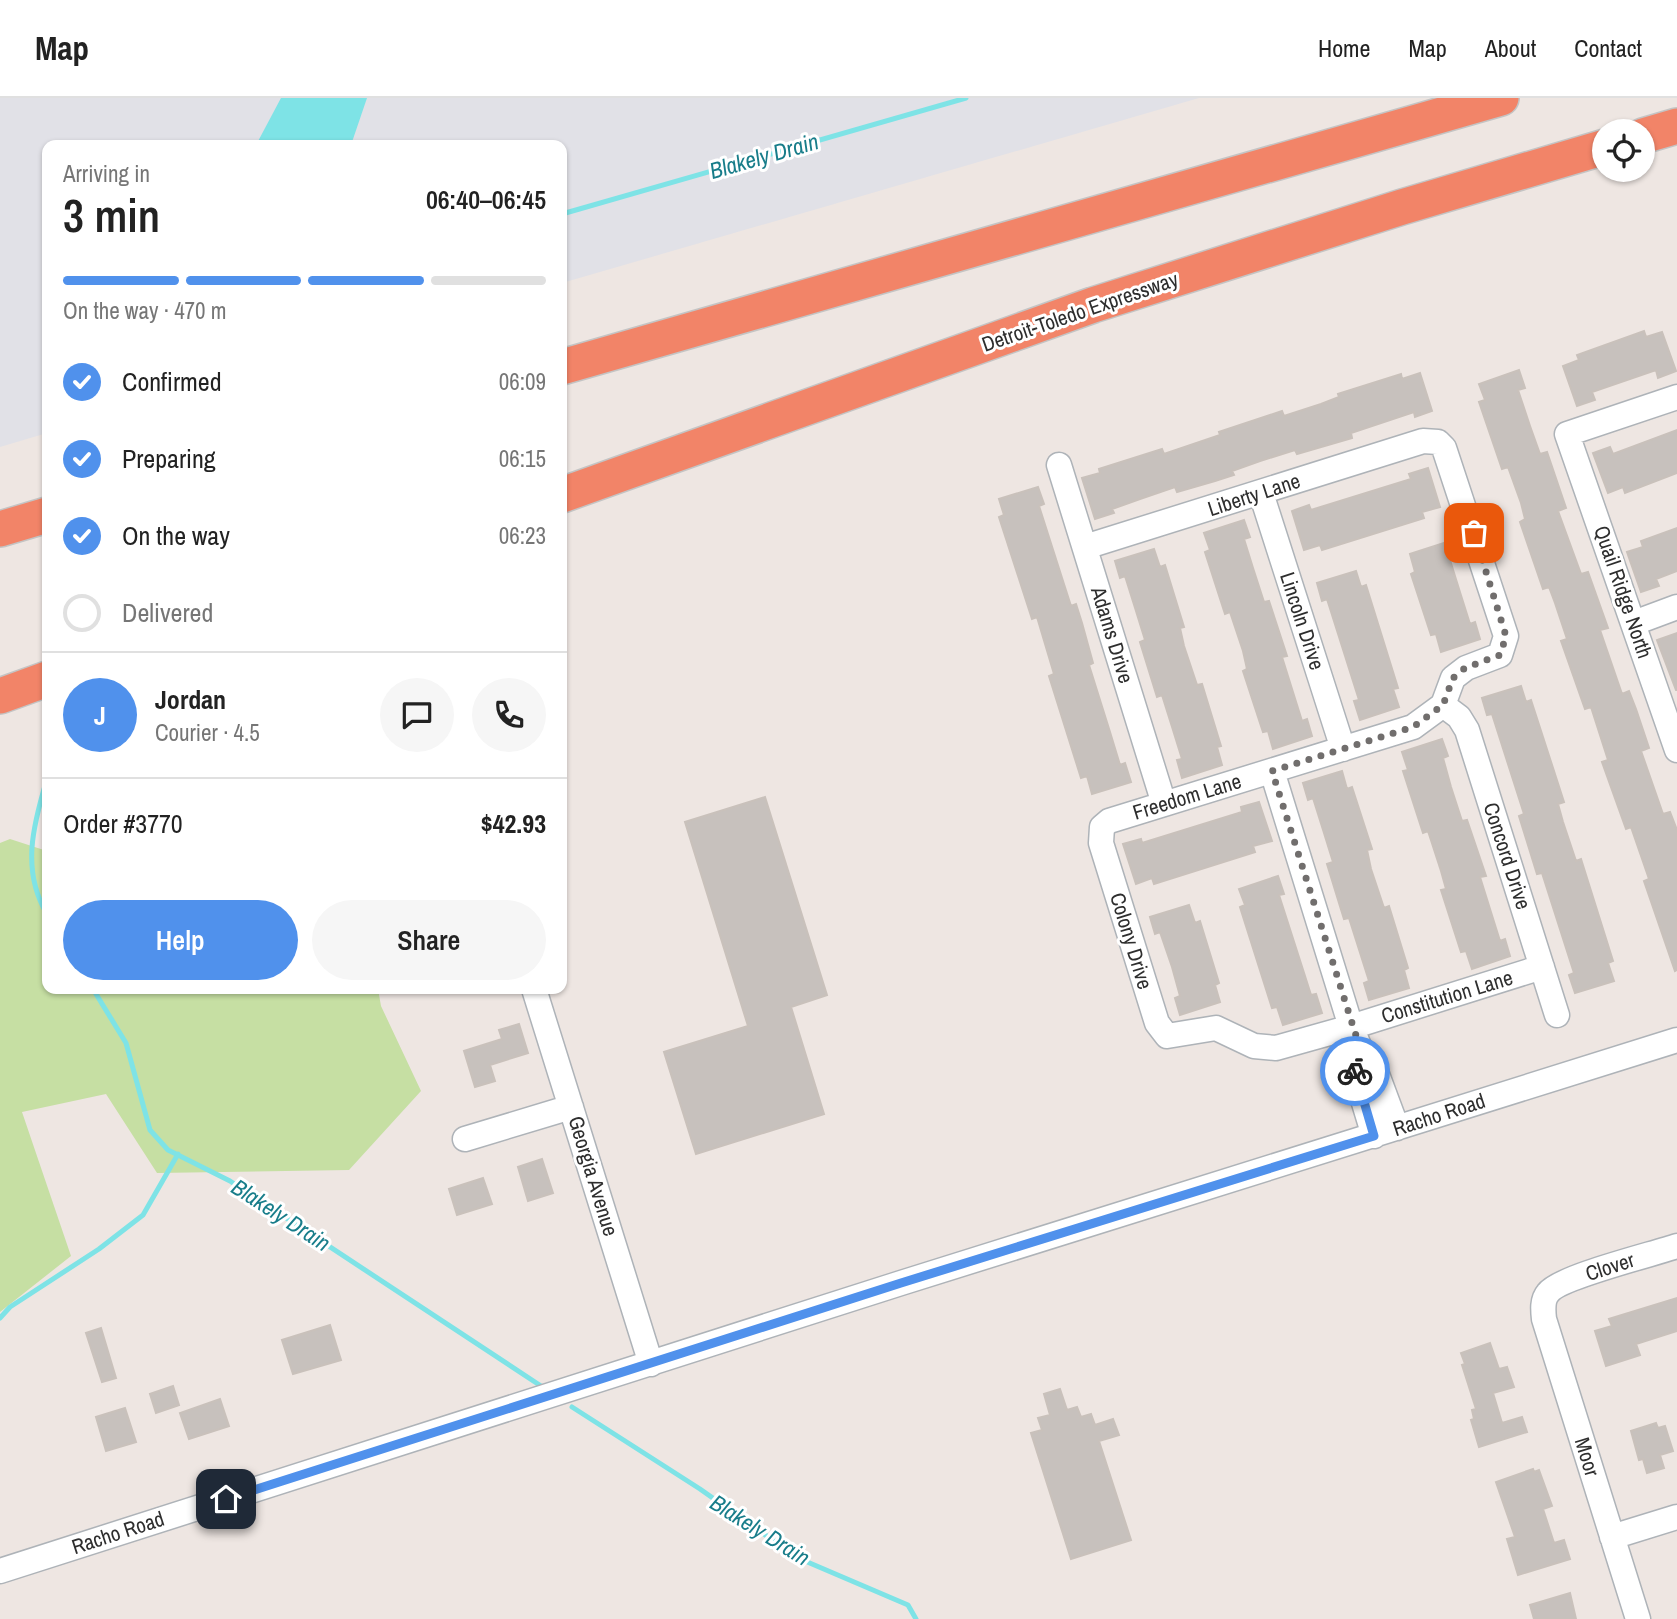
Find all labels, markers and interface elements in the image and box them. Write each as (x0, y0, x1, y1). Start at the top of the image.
text: Map (35, 26, 89, 70)
text: Home (1318, 32, 1370, 64)
text: Map (1408, 32, 1447, 64)
text: About (1485, 32, 1536, 64)
text: Contact (1574, 32, 1642, 64)
map controls (1592, 119, 1655, 182)
button: locate (1592, 119, 1655, 182)
water label: Blakely Drain (706, 125, 822, 186)
text: Arriving in (63, 158, 150, 189)
text: 06:40–06:45 (426, 182, 546, 217)
text: 3 min (63, 184, 160, 246)
street label: Detroit-Toledo Expressway (978, 264, 1182, 359)
text: On the way · 470 m (63, 295, 227, 326)
icon: check (63, 363, 101, 401)
text: Confirmed (122, 364, 222, 399)
text: 06:09 (499, 366, 546, 397)
icon: check (63, 440, 101, 478)
text: Preparing (122, 441, 216, 476)
text: 06:15 (499, 443, 546, 474)
street label: Liberty Lane (1204, 466, 1304, 523)
pin (1444, 503, 1504, 563)
icon: bag (1455, 514, 1493, 552)
icon: check (63, 517, 101, 555)
text: On the way (122, 518, 230, 553)
text: 06:23 (499, 520, 546, 551)
street label: Quail Ridge North (1587, 521, 1660, 662)
street label: Lincoln Drive (1273, 568, 1332, 674)
street label: Adams Drive (1084, 582, 1141, 687)
text: Delivered (122, 595, 213, 630)
button: chat (380, 678, 454, 752)
button: phone (472, 678, 546, 752)
text: Jordan (155, 682, 226, 717)
text: J (94, 698, 106, 733)
text: Courier · 4.5 (155, 717, 260, 748)
street label: Freedom Lane (1129, 766, 1245, 827)
street label: Concord Drive (1477, 799, 1538, 913)
text: Order #3770 (63, 806, 183, 841)
text: $42.93 (481, 806, 546, 841)
street label: Colony Drive (1103, 889, 1160, 993)
button: Help (63, 900, 298, 980)
button: Share (312, 900, 546, 980)
street label: Constitution Lane (1378, 963, 1516, 1030)
courier (1320, 1036, 1390, 1106)
icon: bike (1336, 1052, 1374, 1090)
street label: Racho Road (1389, 1086, 1489, 1143)
street label: Georgia Avenue (561, 1112, 625, 1239)
water label: Blakely Drain (226, 1171, 337, 1258)
street label: Clover (1582, 1245, 1638, 1288)
street label: Moor (1568, 1434, 1607, 1480)
pin (196, 1469, 256, 1529)
icon: home (207, 1480, 245, 1518)
water label: Blakely Drain (704, 1487, 816, 1572)
street label: Racho Road (68, 1504, 168, 1561)

